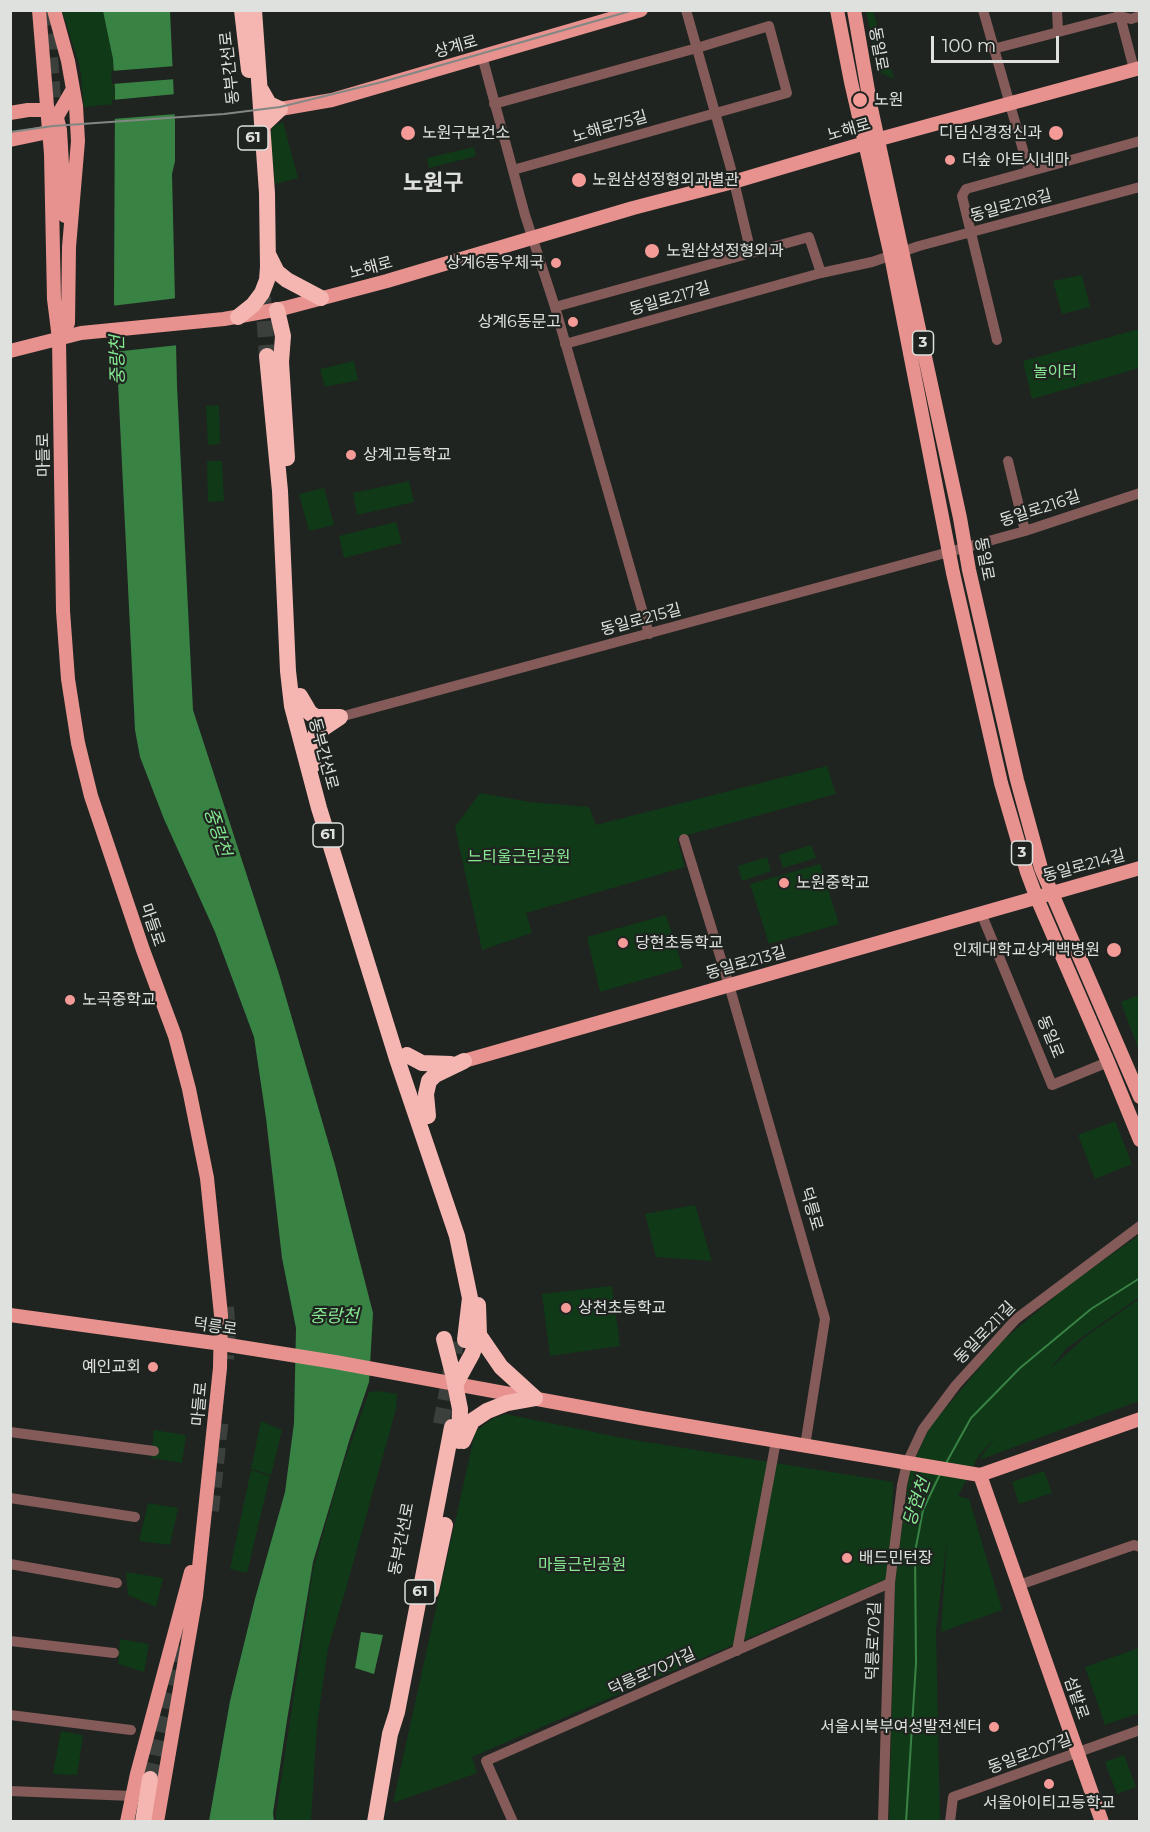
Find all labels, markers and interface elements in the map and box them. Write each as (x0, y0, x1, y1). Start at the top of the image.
scale bar (934, 24, 1062, 62)
street label: 동일로 (865, 26, 891, 72)
street label: 동부간선로 (217, 30, 243, 106)
street label: 상계로 (432, 32, 480, 62)
text: 100 m (942, 35, 996, 57)
place label: 노원 (874, 90, 903, 110)
marker: 노원 (851, 91, 869, 109)
street label: 노해로75길 (570, 107, 650, 147)
street label: 노해로 (825, 115, 873, 145)
place label: 노원구보건소 (422, 123, 510, 143)
place label: 디딤신경정신과 (939, 123, 1042, 143)
marker: 노원구보건소 (399, 124, 417, 142)
marker: 디딤신경정신과 (1047, 124, 1065, 142)
road number: 61 (238, 126, 268, 150)
place label: 더숲 아트시네마 (962, 150, 1069, 170)
marker: 더숲 아트시네마 (943, 153, 957, 167)
place label: 노원삼성정형외과별관 (592, 170, 739, 190)
district label: 노원구 (403, 171, 463, 197)
marker: 노원삼성정형외과별관 (570, 171, 588, 189)
street label: 동일로218길 (968, 186, 1054, 226)
place label: 노원삼성정형외과 (666, 241, 784, 261)
marker: 노원삼성정형외과 (643, 242, 661, 260)
street label: 노해로 (347, 253, 395, 283)
place label: 상계6동우체국 (446, 253, 544, 273)
marker: 상계6동우체국 (549, 256, 563, 270)
street label: 동일로217길 (627, 278, 713, 320)
place label: 상계6동문고 (478, 312, 561, 332)
marker: 상계6동문고 (566, 315, 580, 329)
road number: 3 (912, 331, 934, 355)
water label: 중랑천 (107, 335, 129, 385)
park label: 놀이터 (1033, 362, 1077, 382)
street label: 마들로 (34, 433, 54, 477)
place label: 상계고등학교 (363, 445, 451, 465)
marker: 상계고등학교 (344, 448, 358, 462)
street label: 동일로216길 (997, 487, 1083, 531)
street label: 동일로 (970, 535, 998, 583)
street label: 동일로215길 (599, 600, 683, 640)
street label: 동부간선로 (304, 716, 342, 792)
water label: 중랑천 (199, 805, 235, 859)
road number: 61 (313, 823, 343, 847)
road number: 3 (1012, 841, 1032, 865)
street label: 동일로214길 (1041, 846, 1127, 886)
park label: 느티울근린공원 (467, 847, 571, 867)
place label: 노원중학교 (796, 873, 870, 893)
marker: 노원중학교 (777, 876, 791, 890)
street label: 마들로 (136, 901, 168, 949)
place label: 당현초등학교 (635, 933, 723, 953)
marker: 당현초등학교 (616, 936, 630, 950)
place label: 인제대학교상계백병원 (953, 940, 1100, 960)
marker: 인제대학교상계백병원 (1105, 941, 1123, 959)
street label: 동일로213길 (704, 942, 788, 984)
place label: 노곡중학교 (82, 990, 156, 1010)
marker: 노곡중학교 (63, 993, 77, 1007)
street label: 동일로 (1033, 1013, 1067, 1061)
street label: 덕릉로 (796, 1185, 826, 1233)
place label: 상천초등학교 (578, 1298, 666, 1318)
street label: 동일로211길 (950, 1298, 1020, 1368)
marker: 상천초등학교 (559, 1301, 573, 1315)
water label: 중랑천 (309, 1306, 359, 1328)
street label: 덕릉로 (192, 1314, 238, 1340)
place label: 예인교회 (82, 1357, 141, 1377)
marker: 예인교회 (146, 1360, 160, 1374)
street label: 마들로 (189, 1381, 211, 1427)
water label: 당현천 (899, 1475, 935, 1529)
street label: 동부간선로 (386, 1501, 418, 1577)
place label: 배드민턴장 (859, 1548, 933, 1568)
marker: 배드민턴장 (840, 1551, 854, 1565)
park label: 마들근린공원 (538, 1555, 626, 1575)
road number: 61 (405, 1580, 435, 1604)
street label: 덕릉로70길 (863, 1601, 885, 1681)
street label: 덕릉로70가길 (605, 1644, 699, 1700)
street label: 섬밭로 (1060, 1674, 1092, 1722)
place label: 서울시북부여성발전센터 (820, 1717, 982, 1737)
marker: 서울시북부여성발전센터 (987, 1720, 1001, 1734)
street label: 동일로207길 (985, 1730, 1075, 1778)
marker: 서울아이티고등학교 (1042, 1777, 1056, 1791)
place label: 서울아이티고등학교 (983, 1793, 1115, 1813)

